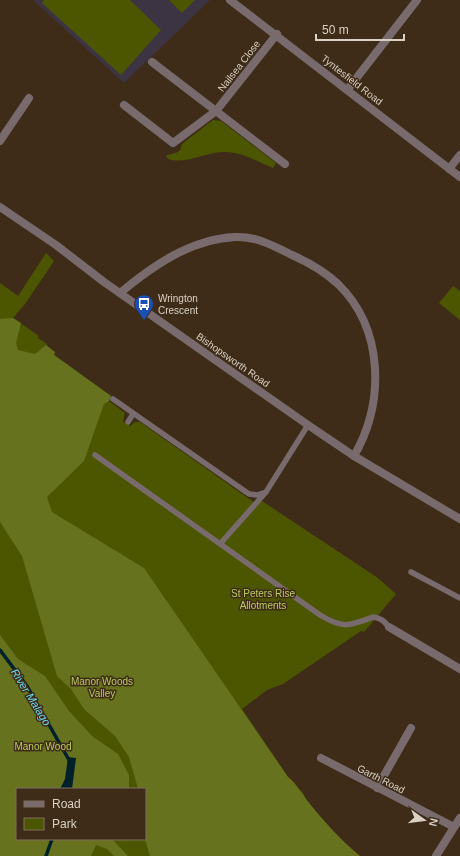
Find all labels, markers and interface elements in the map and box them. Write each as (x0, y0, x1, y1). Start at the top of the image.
scale bar (316, 16, 404, 42)
text: 50 m (322, 23, 349, 37)
street label: Nailsea Close (216, 38, 263, 94)
street label: Tyntesfield Road (319, 53, 385, 107)
bus stop icon: Wrington Crescent (133, 293, 155, 321)
place label: Wrington Crescent (158, 293, 198, 316)
street label: Bishopsworth Road (194, 331, 272, 389)
park label: St Peters Rise Allotments (231, 588, 295, 611)
water label: River Malago (9, 666, 53, 728)
park label: Manor Woods Valley (71, 676, 133, 699)
park label: Manor Wood (14, 741, 72, 752)
street label: Garth Road (355, 762, 407, 796)
legend (16, 788, 146, 840)
text: Road (52, 797, 81, 811)
north arrow (404, 800, 444, 840)
text: Park (52, 817, 78, 831)
text: N (427, 817, 440, 828)

